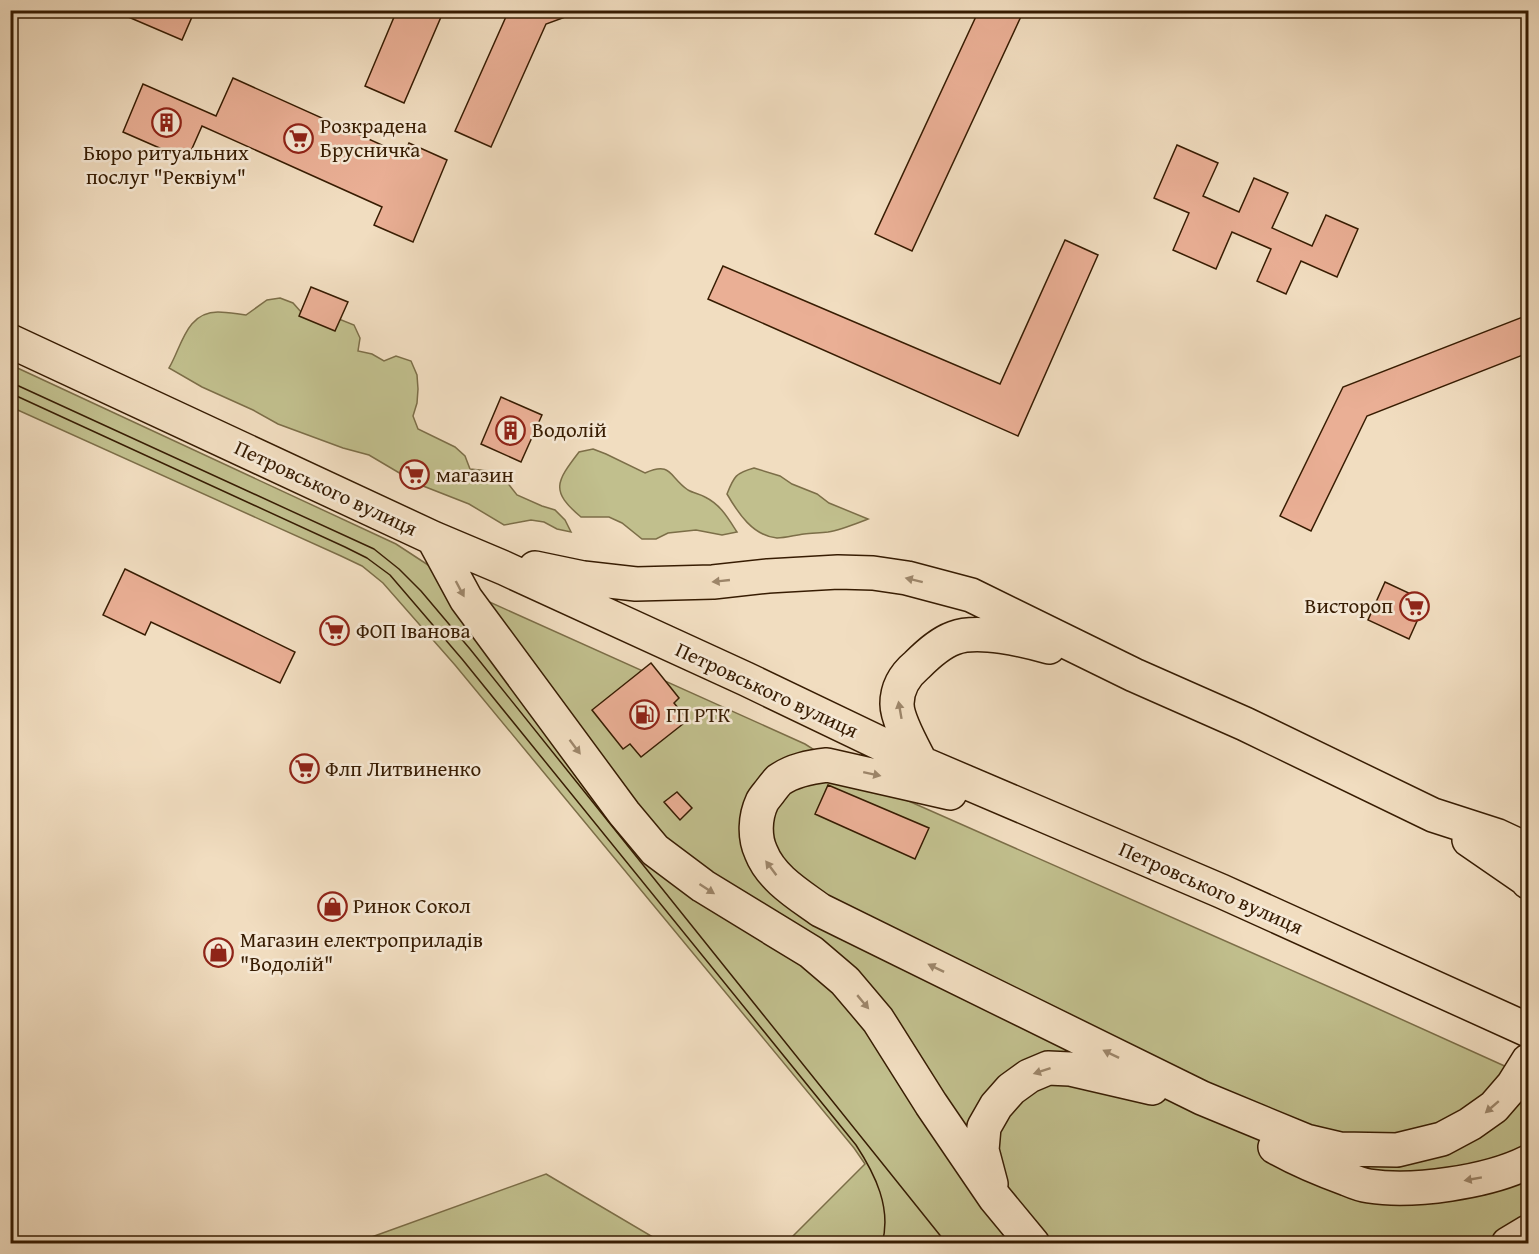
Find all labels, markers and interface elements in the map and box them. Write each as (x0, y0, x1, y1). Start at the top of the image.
building icon: Бюро ритуальних послуг "Реквіум" (150, 106, 182, 138)
place label: Розкрадена Брусничка (320, 110, 427, 165)
supermarket icon: Розкрадена Брусничка (283, 122, 315, 154)
place label: Бюро ритуальних послуг "Реквіум" (83, 137, 249, 192)
building icon: Водолій (495, 414, 527, 446)
place label: Водолій (532, 414, 607, 445)
street label: Петровського вулиця (230, 432, 423, 544)
supermarket icon: магазин (399, 459, 431, 491)
place label: магазин (436, 459, 514, 490)
one-way arrow (905, 575, 923, 584)
one-way arrow (711, 576, 730, 586)
one-way arrow (456, 581, 465, 598)
place label: Вистороп (1305, 590, 1393, 621)
supermarket icon: Вистороп (1398, 590, 1430, 622)
supermarket icon: ФОП Іванова (319, 615, 351, 647)
place label: ФОП Іванова (356, 615, 470, 646)
street label: Петровського вулиця (671, 634, 864, 746)
fuel station icon: ГП РТК (629, 699, 661, 731)
place label: ГП РТК (666, 699, 730, 730)
one-way arrow (895, 700, 904, 719)
one-way arrow (569, 739, 581, 754)
supermarket icon: Флп Литвиненко (288, 753, 320, 785)
place label: Флп Литвиненко (325, 753, 481, 784)
one-way arrow (862, 770, 881, 780)
street label: Петровського вулиця (1114, 833, 1309, 942)
one-way arrow (766, 860, 778, 875)
one-way arrow (699, 883, 715, 894)
shop icon: Ринок Сокол (316, 890, 348, 922)
place label: Ринок Сокол (353, 890, 471, 921)
place label: Магазин електроприладів "Водолій" (240, 924, 483, 979)
shop icon: Магазин електроприладів "Водолій" (203, 936, 235, 968)
one-way arrow (928, 963, 945, 972)
one-way arrow (857, 994, 870, 1010)
one-way arrow (1103, 1049, 1120, 1059)
one-way arrow (1033, 1067, 1051, 1076)
one-way arrow (1485, 1100, 1500, 1113)
one-way arrow (1463, 1175, 1482, 1184)

